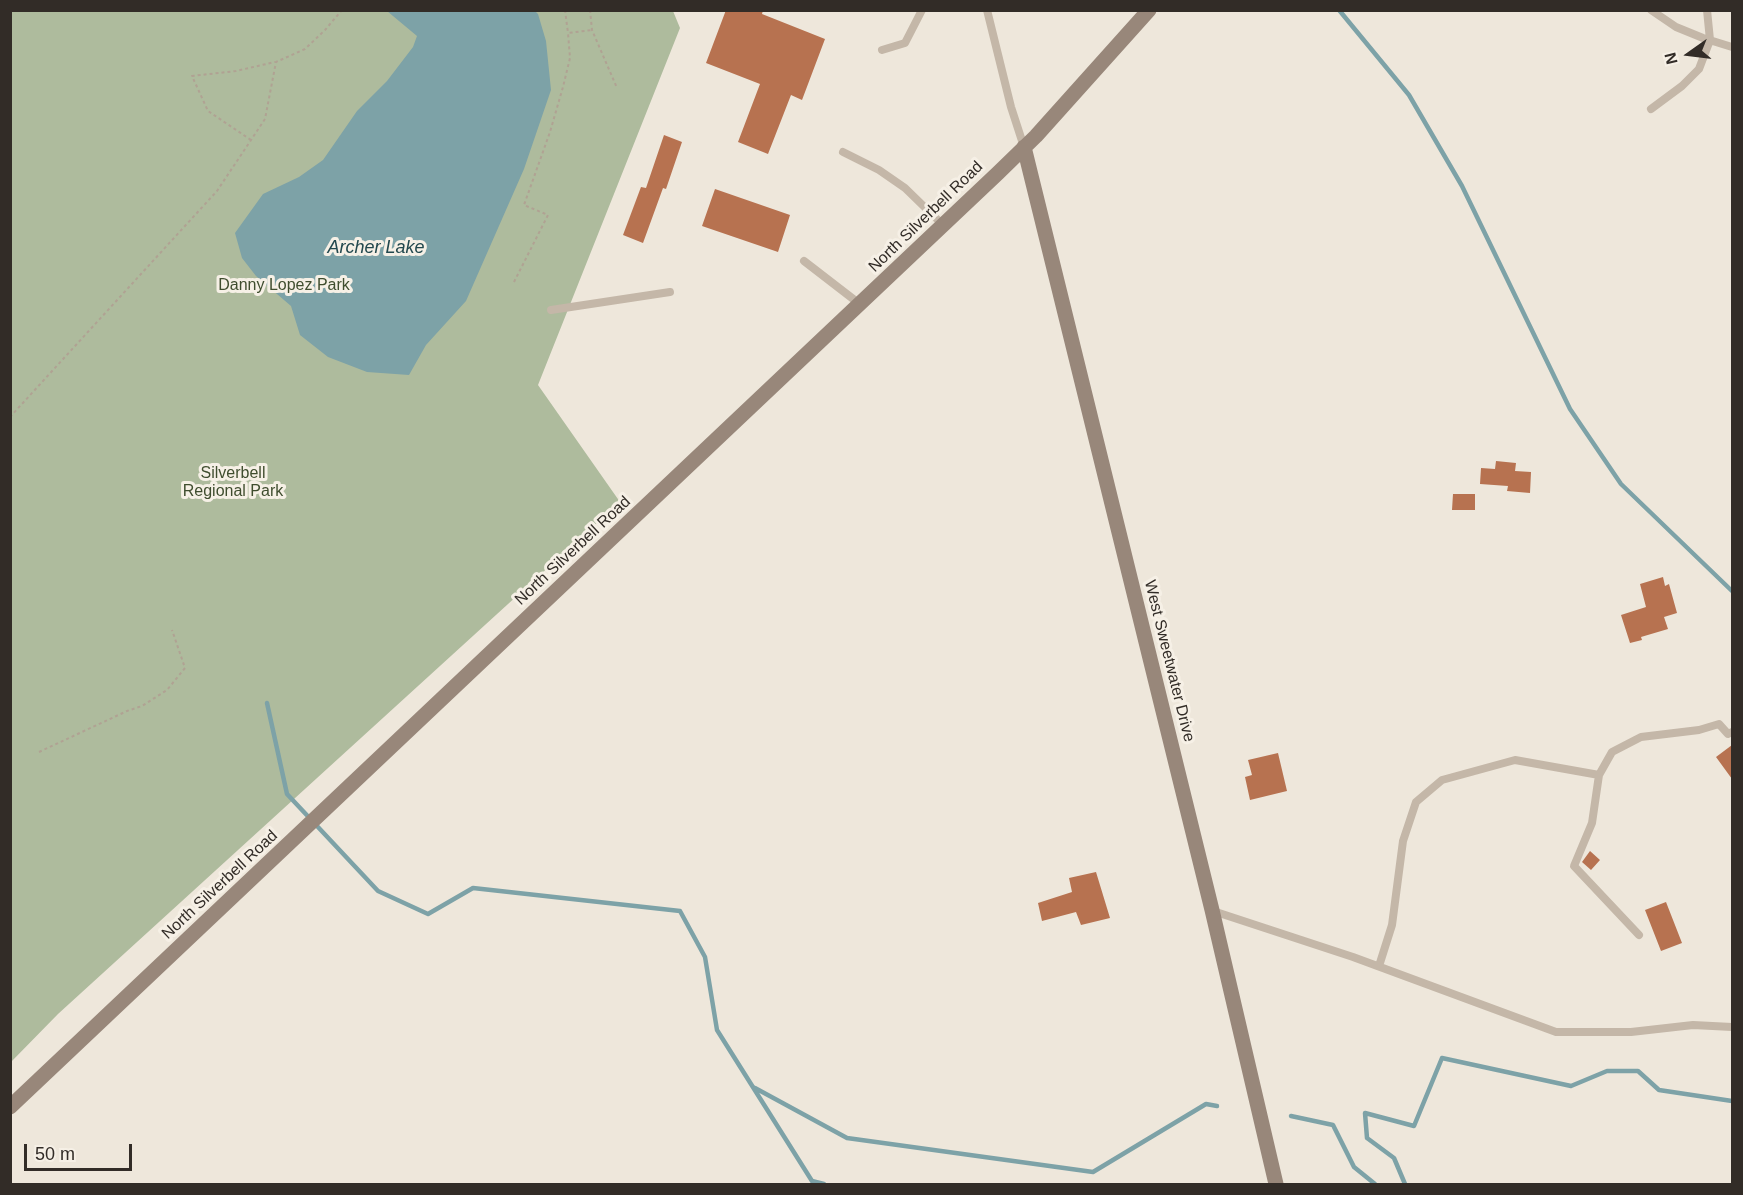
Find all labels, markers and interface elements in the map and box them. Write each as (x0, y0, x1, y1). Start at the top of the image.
north arrow (1659, 24, 1719, 84)
text: N (1661, 51, 1681, 66)
street label: North Silverbell Road (865, 158, 987, 276)
water label: Archer Lake (327, 237, 425, 259)
park label: Danny Lopez Park (218, 276, 350, 296)
park label: Silverbell Regional Park (183, 464, 283, 502)
street label: North Silverbell Road (511, 492, 635, 610)
street label: West Sweetwater Drive (1140, 578, 1198, 744)
street label: North Silverbell Road (158, 826, 282, 944)
scale bar (27, 1132, 135, 1170)
text: 50 m (35, 1144, 75, 1164)

